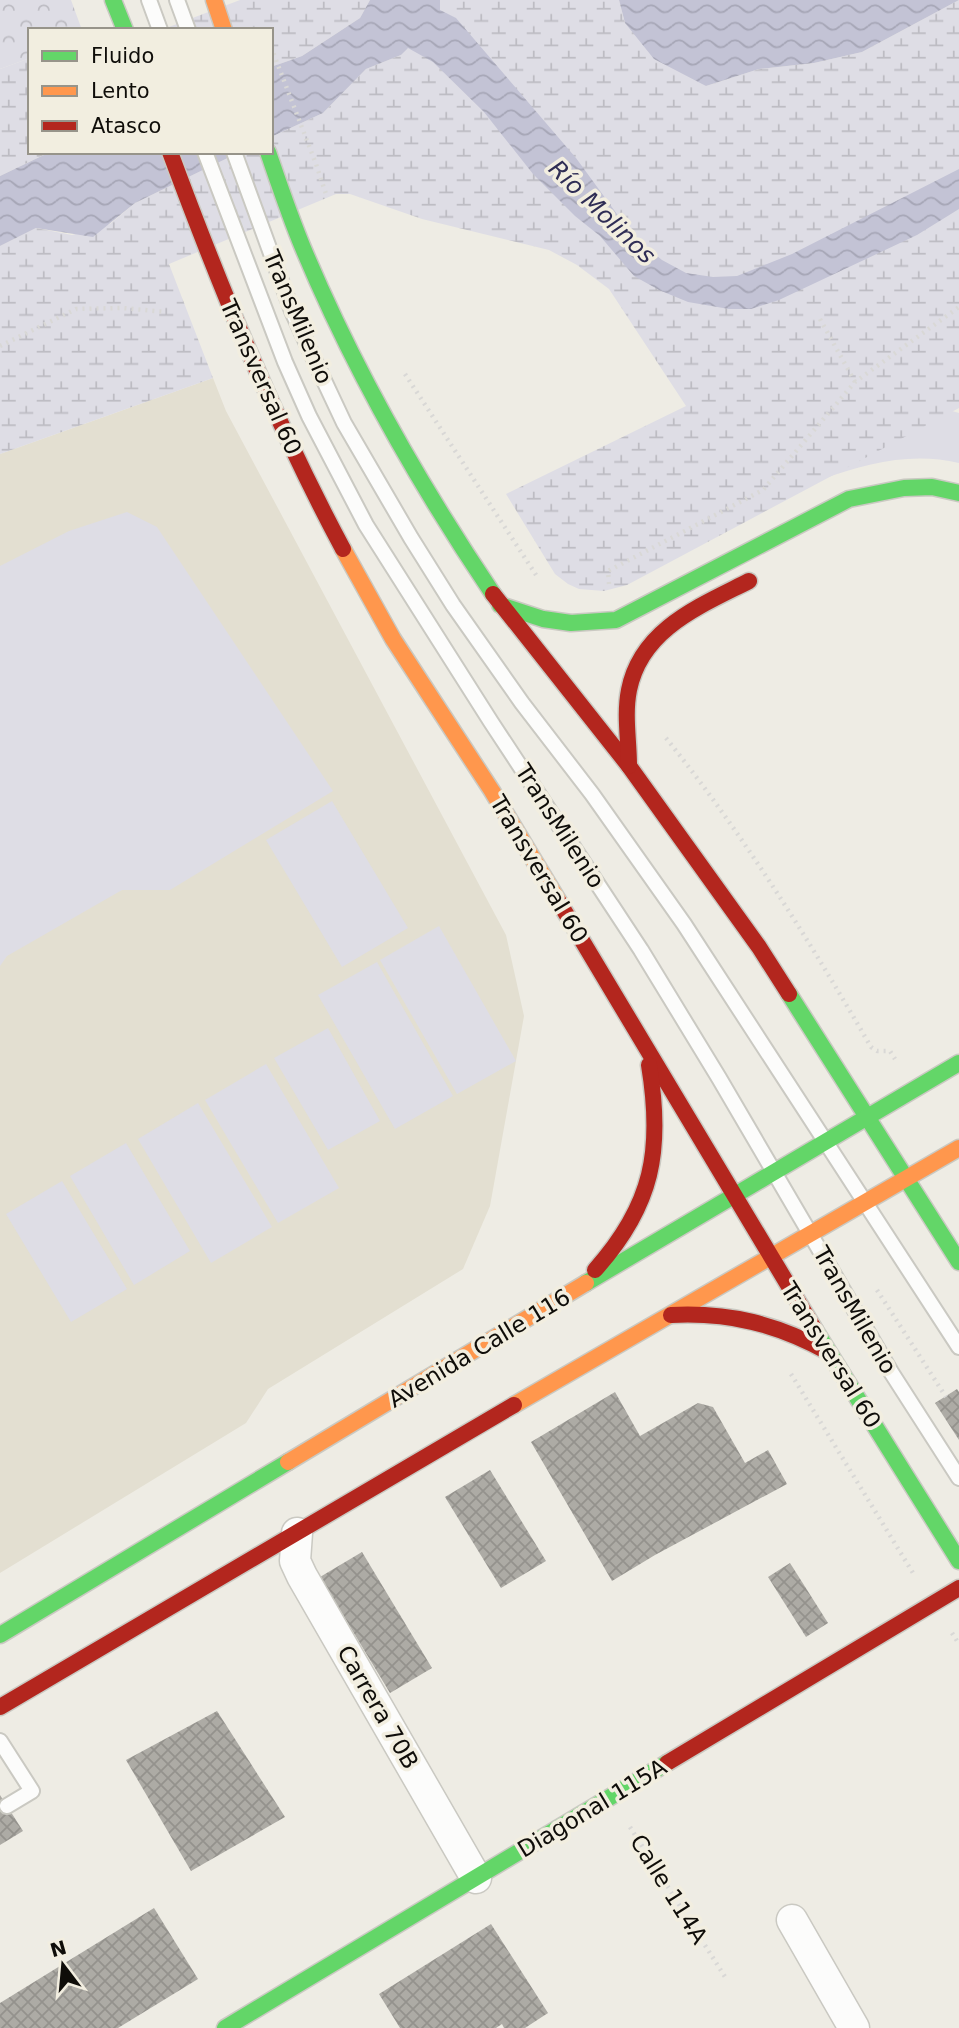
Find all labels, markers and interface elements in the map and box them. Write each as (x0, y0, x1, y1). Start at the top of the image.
legend (28, 28, 273, 154)
text: Fluido (91, 44, 154, 68)
text: Lento (91, 79, 150, 103)
text: Atasco (91, 114, 161, 138)
water label: Río Molinos (543, 154, 661, 270)
street label: TransMilenio (258, 245, 338, 388)
street label: Transversal 60 (215, 294, 307, 459)
street label: TransMilenio (510, 758, 610, 893)
street label: Transversal 60 (484, 790, 593, 947)
street label: TransMilenio (808, 1241, 902, 1378)
street label: Transversal 60 (775, 1276, 886, 1433)
street label: Avenida Calle 116 (383, 1283, 575, 1413)
street label: Carrera 70B (332, 1641, 424, 1773)
street label: Diagonal 115A (513, 1753, 671, 1863)
street label: Calle 114A (625, 1830, 713, 1949)
north arrow (28, 1930, 98, 2000)
text: N (48, 1936, 69, 1961)

